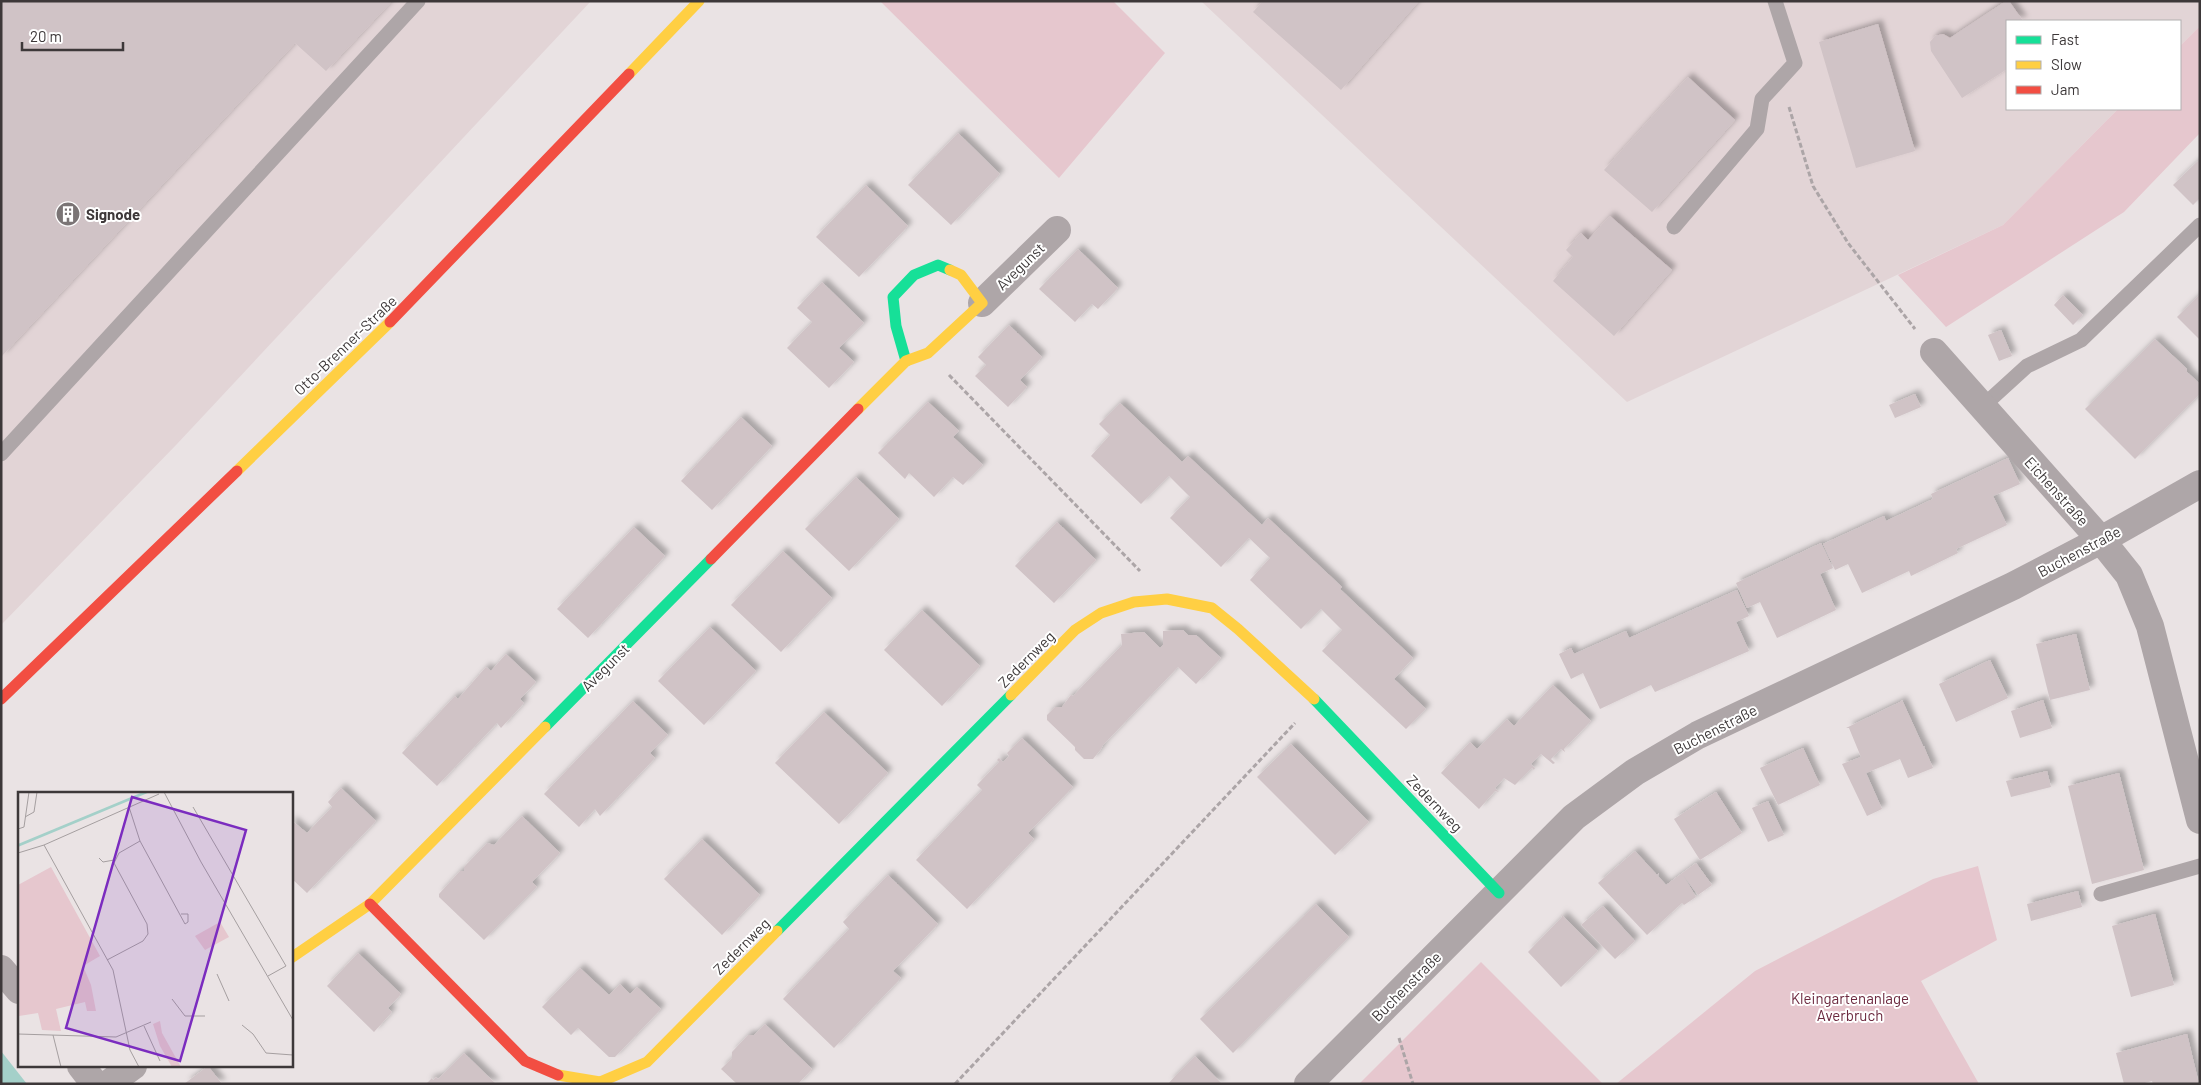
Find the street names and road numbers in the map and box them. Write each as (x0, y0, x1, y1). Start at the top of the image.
street label: Avegunst (992, 239, 1048, 293)
street label: Otto-Brenner-Straße (290, 291, 400, 399)
street label: Eichenstraße (2021, 453, 2093, 529)
street label: Buchenstraße (2035, 522, 2123, 580)
street label: Zedernweg (994, 627, 1058, 691)
street label: Avegunst (577, 639, 633, 695)
street label: Buchenstraße (1670, 700, 1760, 758)
street label: Zedernweg (1403, 771, 1467, 835)
street label: Zedernweg (709, 914, 773, 978)
street label: Buchenstraße (1367, 947, 1445, 1025)

